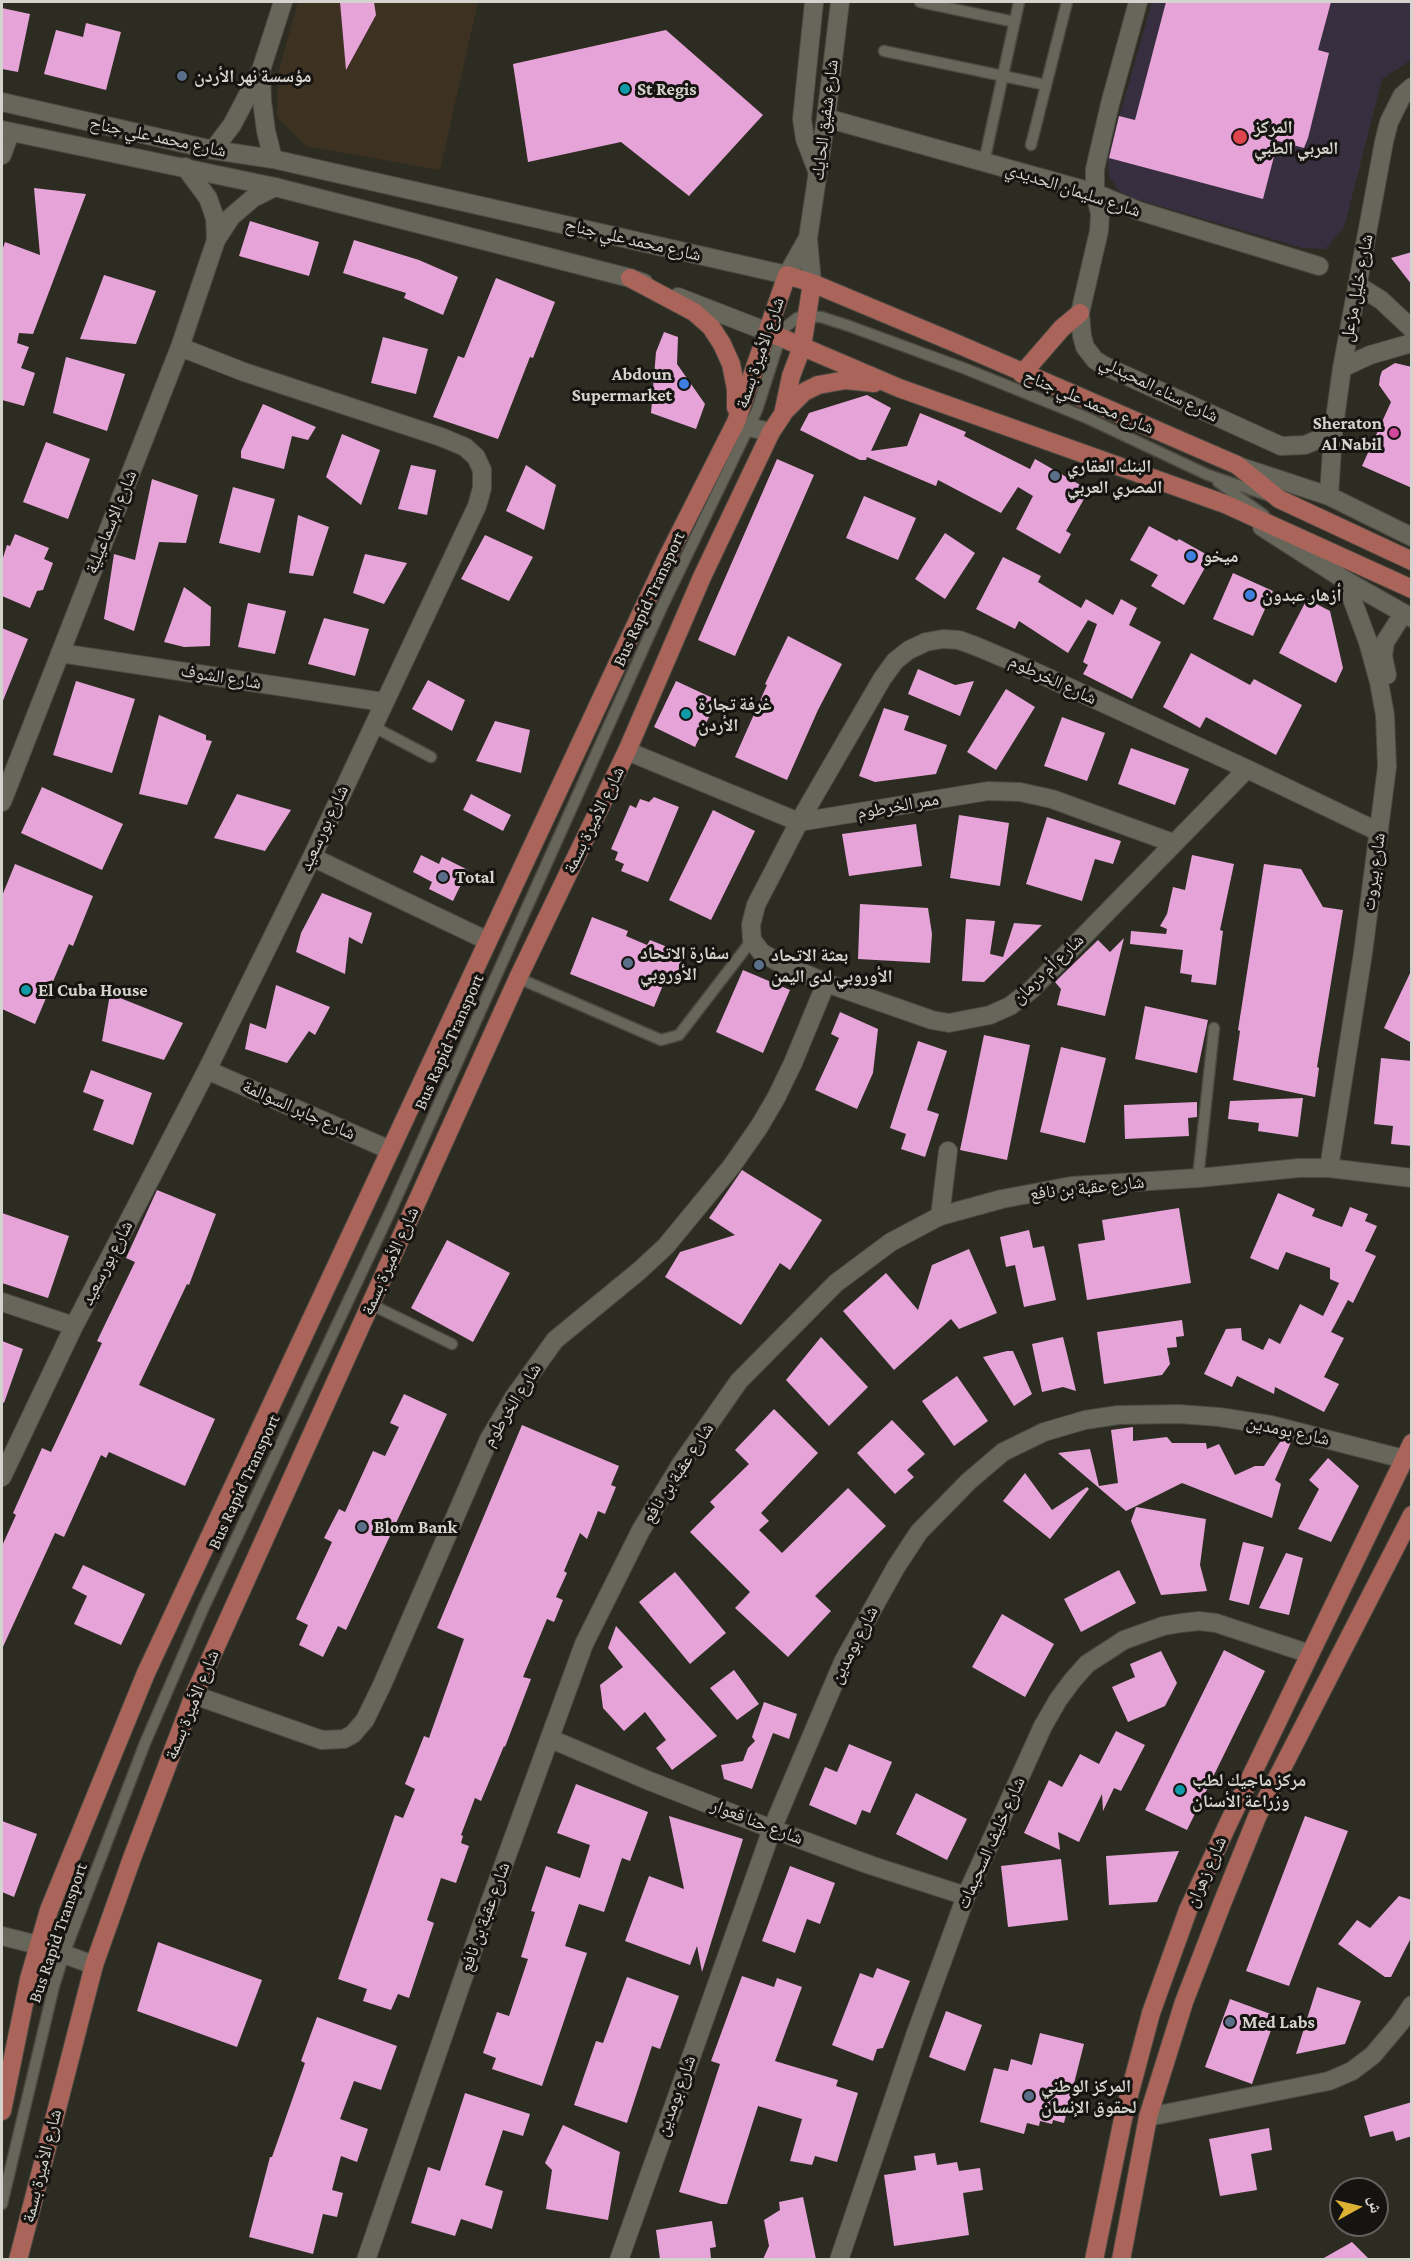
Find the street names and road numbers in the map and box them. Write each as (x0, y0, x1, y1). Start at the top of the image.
street label: شارع شفيق الحايك (807, 58, 843, 182)
street label: شارع محمد علي جناح (88, 112, 228, 162)
street label: شارع سليمان الحديدي (1003, 158, 1143, 222)
street label: شارع محمد علي جناح (563, 214, 703, 266)
street label: شارع خليل مزعل (1336, 232, 1378, 344)
street label: شارع الأميرة بسمة (731, 294, 789, 412)
street label: شارع سناء المحيدلي (1096, 351, 1222, 427)
street label: شارع محمد علي جناح (1021, 365, 1157, 439)
street label: شارع الإسماعيلية (80, 467, 142, 577)
street label: Bus Rapid Transport (608, 528, 690, 670)
street label: شارع الخرطوم (1006, 650, 1100, 710)
street label: شارع الشوف (179, 660, 263, 694)
street label: شارع الأميرة بسمة (559, 763, 629, 877)
street label: شارع بورسعيد (295, 782, 353, 874)
street label: ممر الخرطوم (855, 788, 941, 824)
street label: شارع بيروت (1358, 832, 1390, 912)
street label: شارع أم درمان (1007, 929, 1089, 1009)
street label: Bus Rapid Transport (409, 971, 489, 1113)
street label: شارع جابر السوالمة (239, 1075, 359, 1145)
street label: شارع عقبة بن نافع (1029, 1171, 1145, 1205)
street label: شارع الأميرة بسمة (356, 1203, 424, 1319)
street label: شارع بورسعيد (76, 1217, 138, 1309)
street label: شارع الخرطوم (478, 1359, 546, 1451)
street label: Bus Rapid Transport (203, 1411, 285, 1553)
street label: شارع بومدين (1244, 1412, 1332, 1450)
street label: شارع عقبة بن نافع (638, 1419, 718, 1527)
street label: شارع بومدين (825, 1602, 883, 1688)
street label: شارع الأميرة بسمة (160, 1647, 224, 1763)
street label: شارع خليف السحيمات (952, 1774, 1030, 1912)
street label: شارع حنا قعوار (708, 1795, 806, 1849)
street label: شارع زهران (1181, 1833, 1231, 1911)
street label: شارع عقبة بن نافع (455, 1859, 515, 1975)
street label: Bus Rapid Transport (24, 1860, 92, 2006)
street label: شارع بومدين (651, 2053, 701, 2139)
street label: شارع الأميرة بسمة (17, 2107, 67, 2225)

